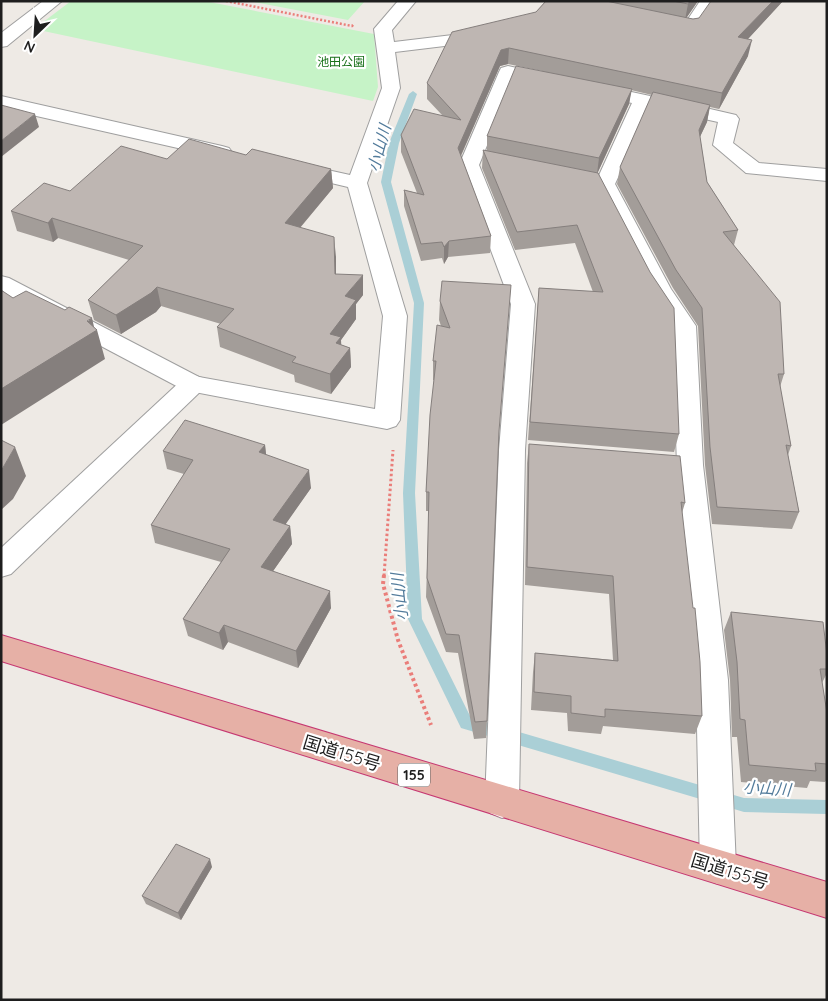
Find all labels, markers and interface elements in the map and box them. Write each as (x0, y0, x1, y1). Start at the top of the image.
north arrow (10, 10, 60, 60)
text: N (21, 36, 38, 57)
park label: 池田公園 (317, 54, 365, 69)
water label: 小山川 (363, 120, 395, 174)
water label: 小山川 (386, 570, 411, 622)
street label: 国道155号 (300, 730, 384, 776)
road number: 155 (398, 764, 430, 786)
water label: 小山川 (742, 776, 794, 800)
street label: 国道155号 (688, 848, 772, 894)

